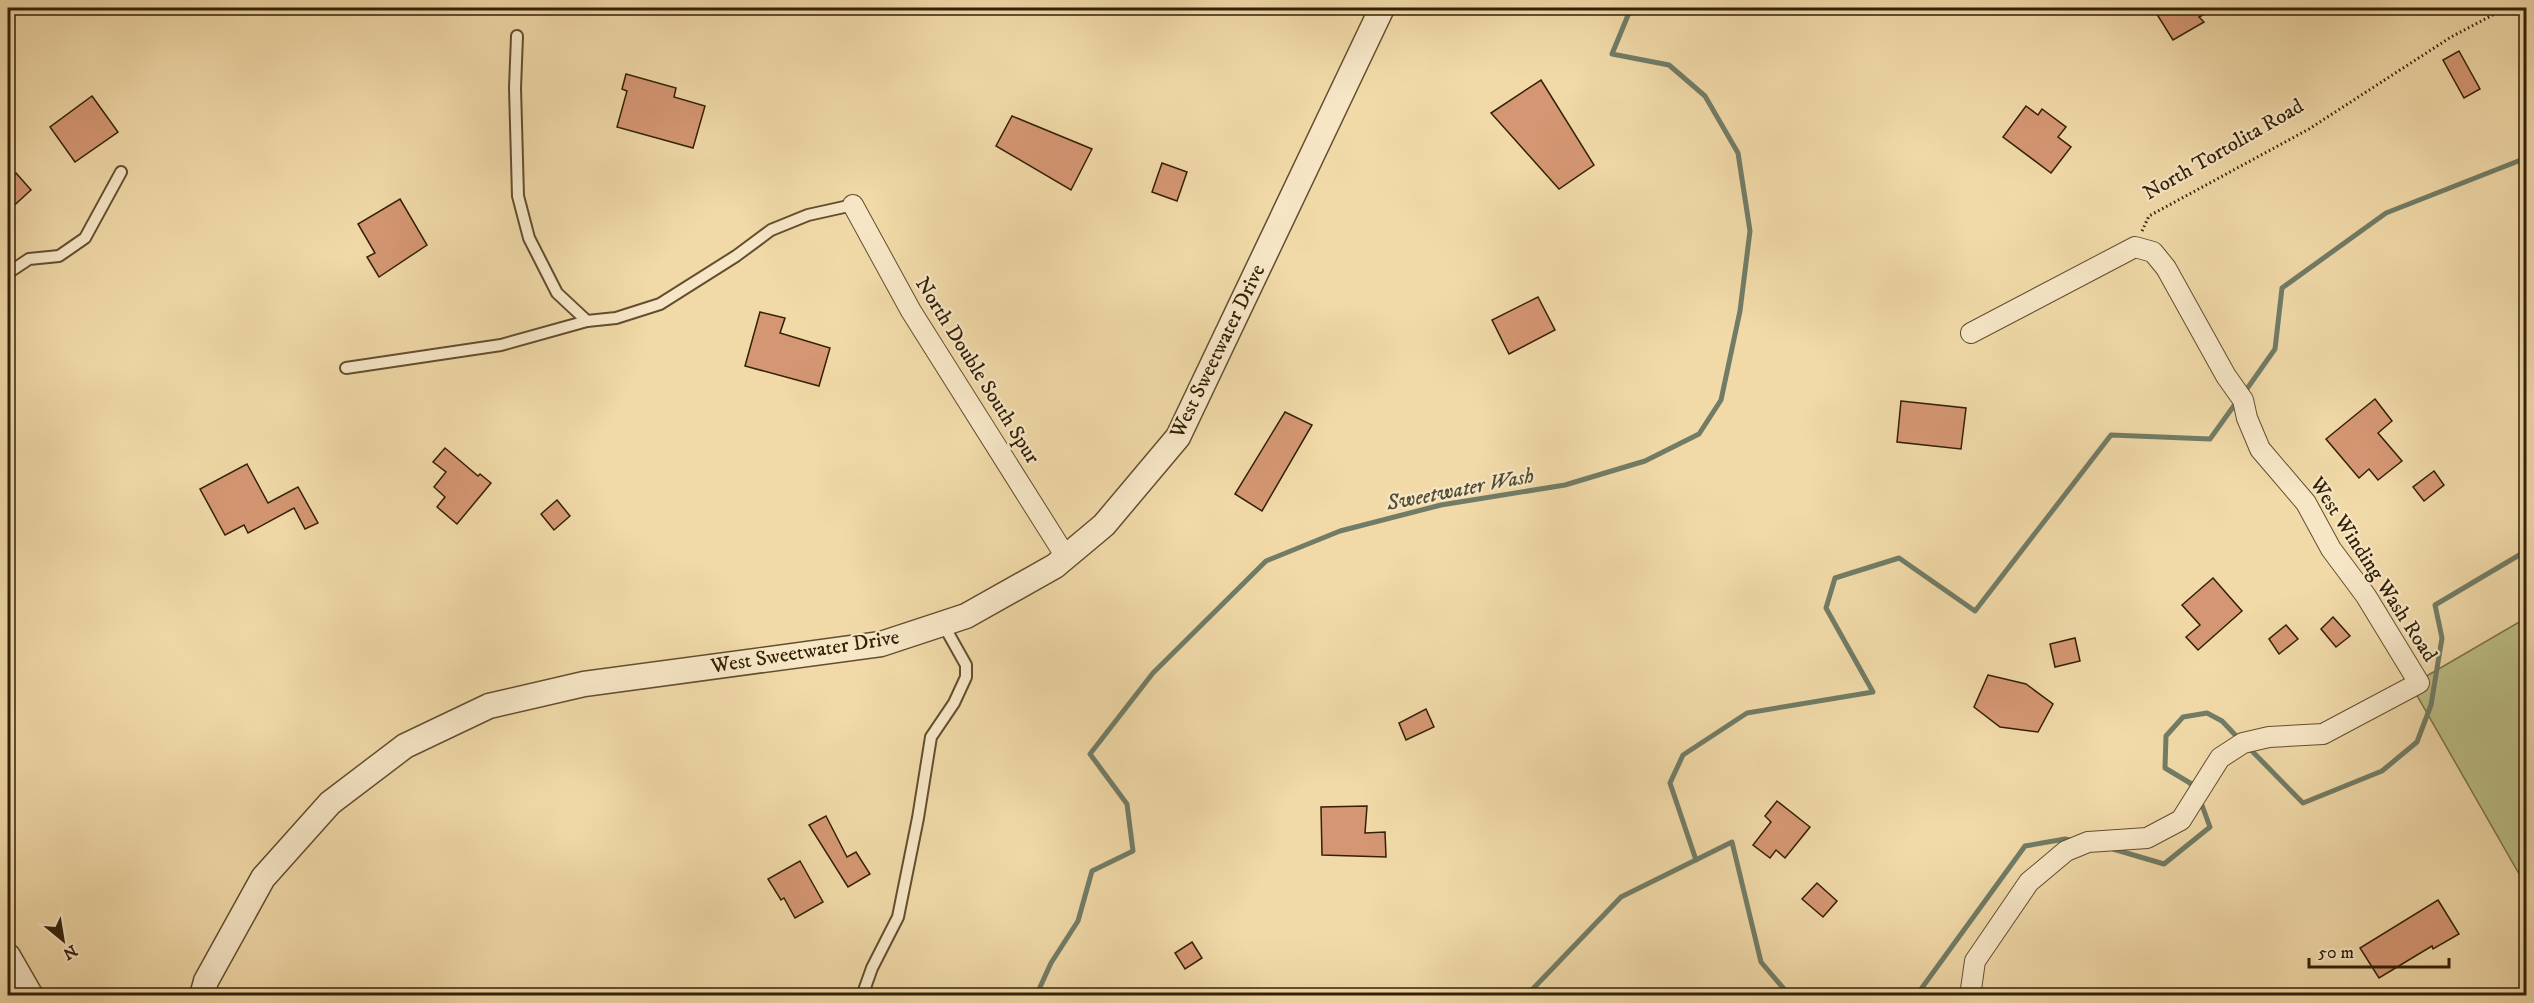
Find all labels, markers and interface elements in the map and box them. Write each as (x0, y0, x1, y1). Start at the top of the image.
street label: North Tortolita Road (2139, 93, 2309, 206)
street label: West Sweetwater Drive (1164, 260, 1271, 444)
street label: North Double South Spur (909, 272, 1045, 469)
water label: Sweetwater Wash (1383, 462, 1536, 517)
street label: West Winding Wash Road (2303, 471, 2443, 667)
street label: West Sweetwater Drive (708, 624, 901, 680)
north arrow (33, 910, 93, 970)
scale bar (2309, 931, 2448, 969)
text: N (59, 940, 81, 964)
text: 50 m (2318, 942, 2354, 964)

